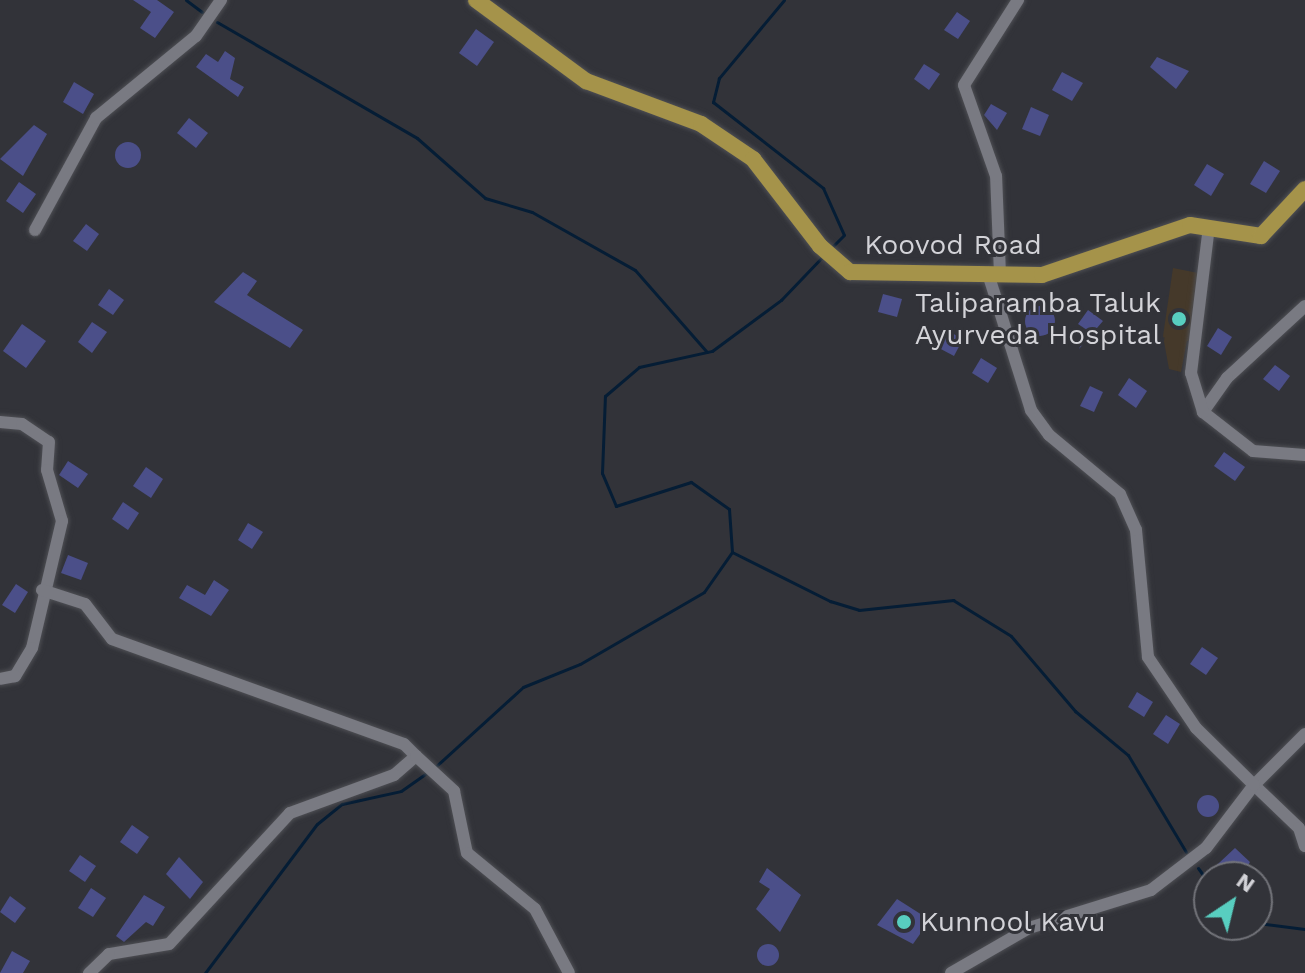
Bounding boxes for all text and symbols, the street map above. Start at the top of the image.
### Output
street label: Koovod Road [864,228,1042,262]
place label: Taliparamba Taluk Ayurveda Hospital [913,286,1161,352]
marker: Taliparamba Taluk Ayurveda Hospital [1168,308,1190,330]
north arrow [1193,861,1273,941]
text: N [1232,868,1260,897]
place label: Kunnool Kavu [920,905,1107,939]
marker: Kunnool Kavu [895,913,913,931]

